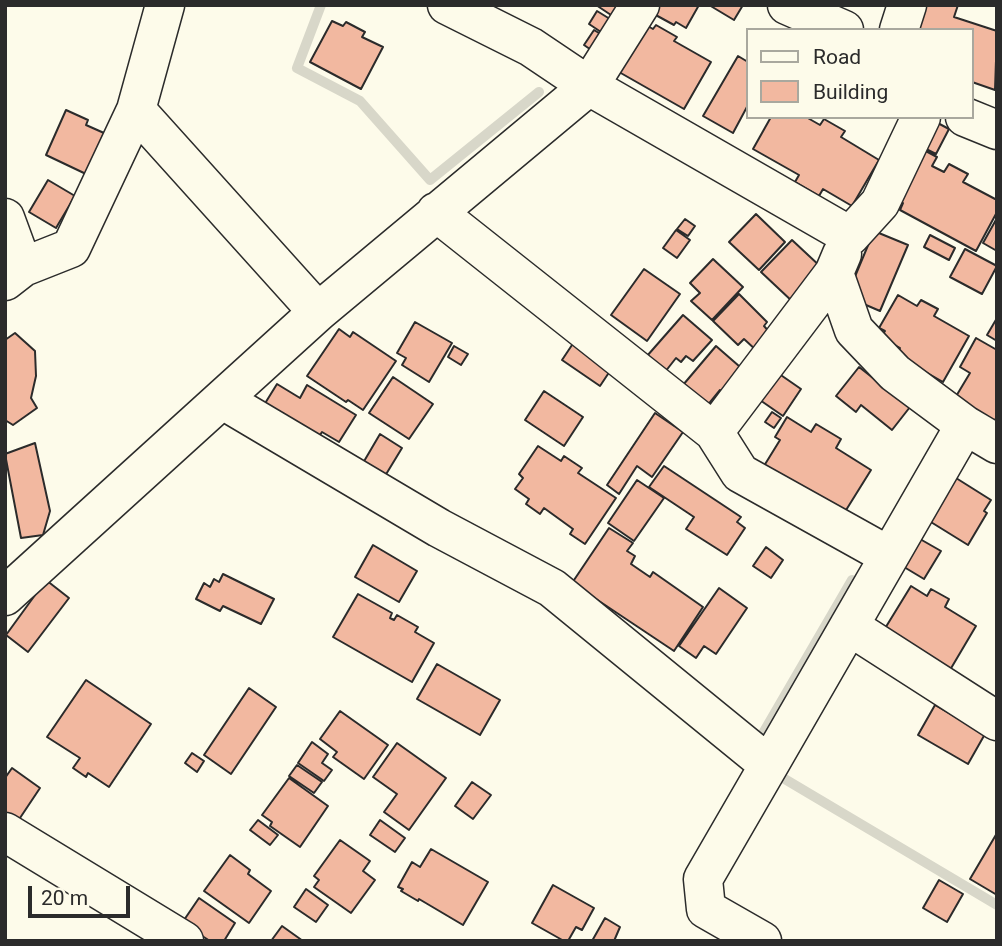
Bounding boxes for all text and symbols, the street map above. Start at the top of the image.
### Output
legend [746,28,974,119]
text: Road [813,45,861,69]
text: Building [813,80,888,104]
scale bar [32,872,133,916]
text: 20 m [41,886,88,910]

